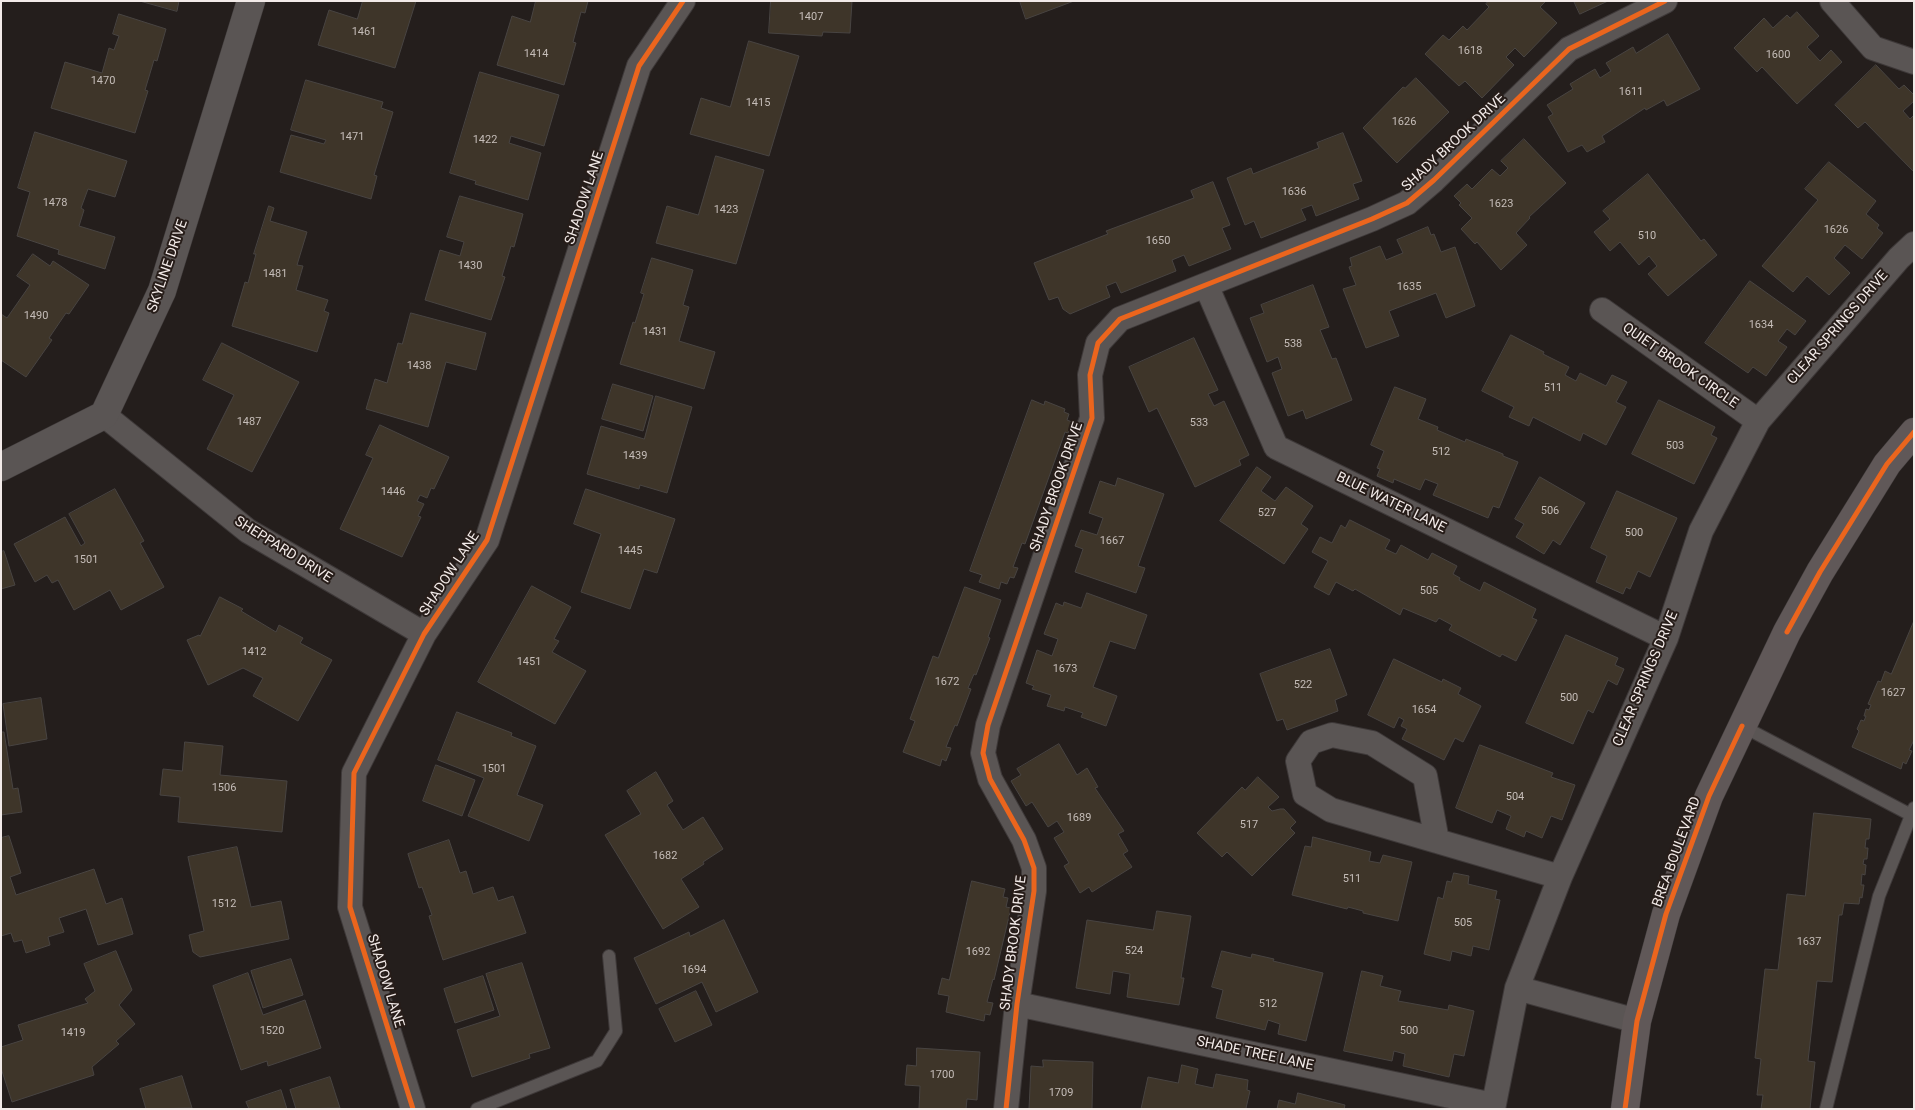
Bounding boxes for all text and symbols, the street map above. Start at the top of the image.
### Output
house number: 1407 [799,10,823,24]
house number: 1461 [352,25,376,39]
house number: 1618 [1458,44,1482,58]
house number: 1414 [524,47,548,61]
house number: 1600 [1766,48,1790,62]
house number: 1470 [91,74,115,88]
house number: 1611 [1619,85,1643,99]
street label: SHADY BROOK DRIVE [1399,91,1509,195]
house number: 1415 [746,96,770,110]
house number: 1626 [1392,115,1416,129]
house number: 1471 [340,130,364,144]
house number: 1422 [473,133,497,147]
street label: SHADOW LANE [562,149,608,247]
house number: 1636 [1282,185,1306,199]
house number: 1478 [43,196,67,210]
house number: 1623 [1489,197,1513,211]
house number: 1423 [714,203,738,217]
street label: SKYLINE DRIVE [144,218,192,314]
house number: 1626 [1824,223,1848,237]
house number: 510 [1638,229,1656,243]
house number: 1650 [1146,234,1170,248]
house number: 1430 [458,259,482,273]
house number: 1481 [263,267,287,281]
street label: CLEAR SPRINGS DRIVE [1784,268,1892,388]
house number: 1635 [1397,280,1421,294]
house number: 1490 [24,309,48,323]
house number: 1634 [1749,318,1773,332]
street label: QUIET BROOK CIRCLE [1619,320,1741,412]
house number: 1431 [643,325,667,339]
house number: 538 [1284,337,1302,351]
house number: 1438 [407,359,431,373]
house number: 511 [1544,381,1562,395]
house number: 1487 [237,415,261,429]
house number: 533 [1190,416,1208,430]
street label: SHADY BROOK DRIVE [1027,420,1087,554]
house number: 503 [1666,439,1684,453]
house number: 512 [1432,445,1450,459]
house number: 1439 [623,449,647,463]
street label: BLUE WATER LANE [1333,469,1449,537]
house number: 1446 [381,485,405,499]
house number: 506 [1541,504,1559,518]
house number: 527 [1258,506,1276,520]
street label: SHEPPARD DRIVE [231,513,335,587]
house number: 500 [1625,526,1643,540]
street label: SHADOW LANE [417,529,483,619]
house number: 1667 [1100,534,1124,548]
house number: 1445 [618,544,642,558]
house number: 1501 [74,553,98,567]
house number: 505 [1420,584,1438,598]
street label: CLEAR SPRINGS DRIVE [1610,609,1682,749]
house number: 1412 [242,645,266,659]
house number: 1451 [517,655,541,669]
house number: 1673 [1053,662,1077,676]
house number: 1672 [935,675,959,689]
house number: 522 [1294,678,1312,692]
house number: 1627 [1881,686,1905,700]
house number: 500 [1560,691,1578,705]
house number: 1654 [1412,703,1436,717]
house number: 1501 [482,762,506,776]
house number: 1506 [212,781,236,795]
house number: 504 [1506,790,1524,804]
street label: BREA BOULEVARD [1649,795,1705,909]
house number: 1689 [1067,811,1091,825]
house number: 517 [1240,818,1258,832]
house number: 1682 [653,849,677,863]
house number: 511 [1343,872,1361,886]
street label: SHADY BROOK DRIVE [997,875,1031,1011]
house number: 1512 [212,897,236,911]
house number: 505 [1454,916,1472,930]
street label: SHADOW LANE [363,932,407,1030]
house number: 1637 [1797,935,1821,949]
house number: 524 [1125,944,1143,958]
house number: 1692 [966,945,990,959]
house number: 1694 [682,963,706,977]
house number: 512 [1259,997,1277,1011]
house number: 1520 [260,1024,284,1038]
house number: 500 [1400,1024,1418,1038]
house number: 1419 [61,1026,85,1040]
street label: SHADE TREE LANE [1195,1033,1315,1075]
house number: 1700 [930,1068,954,1082]
house number: 1709 [1049,1086,1073,1100]

